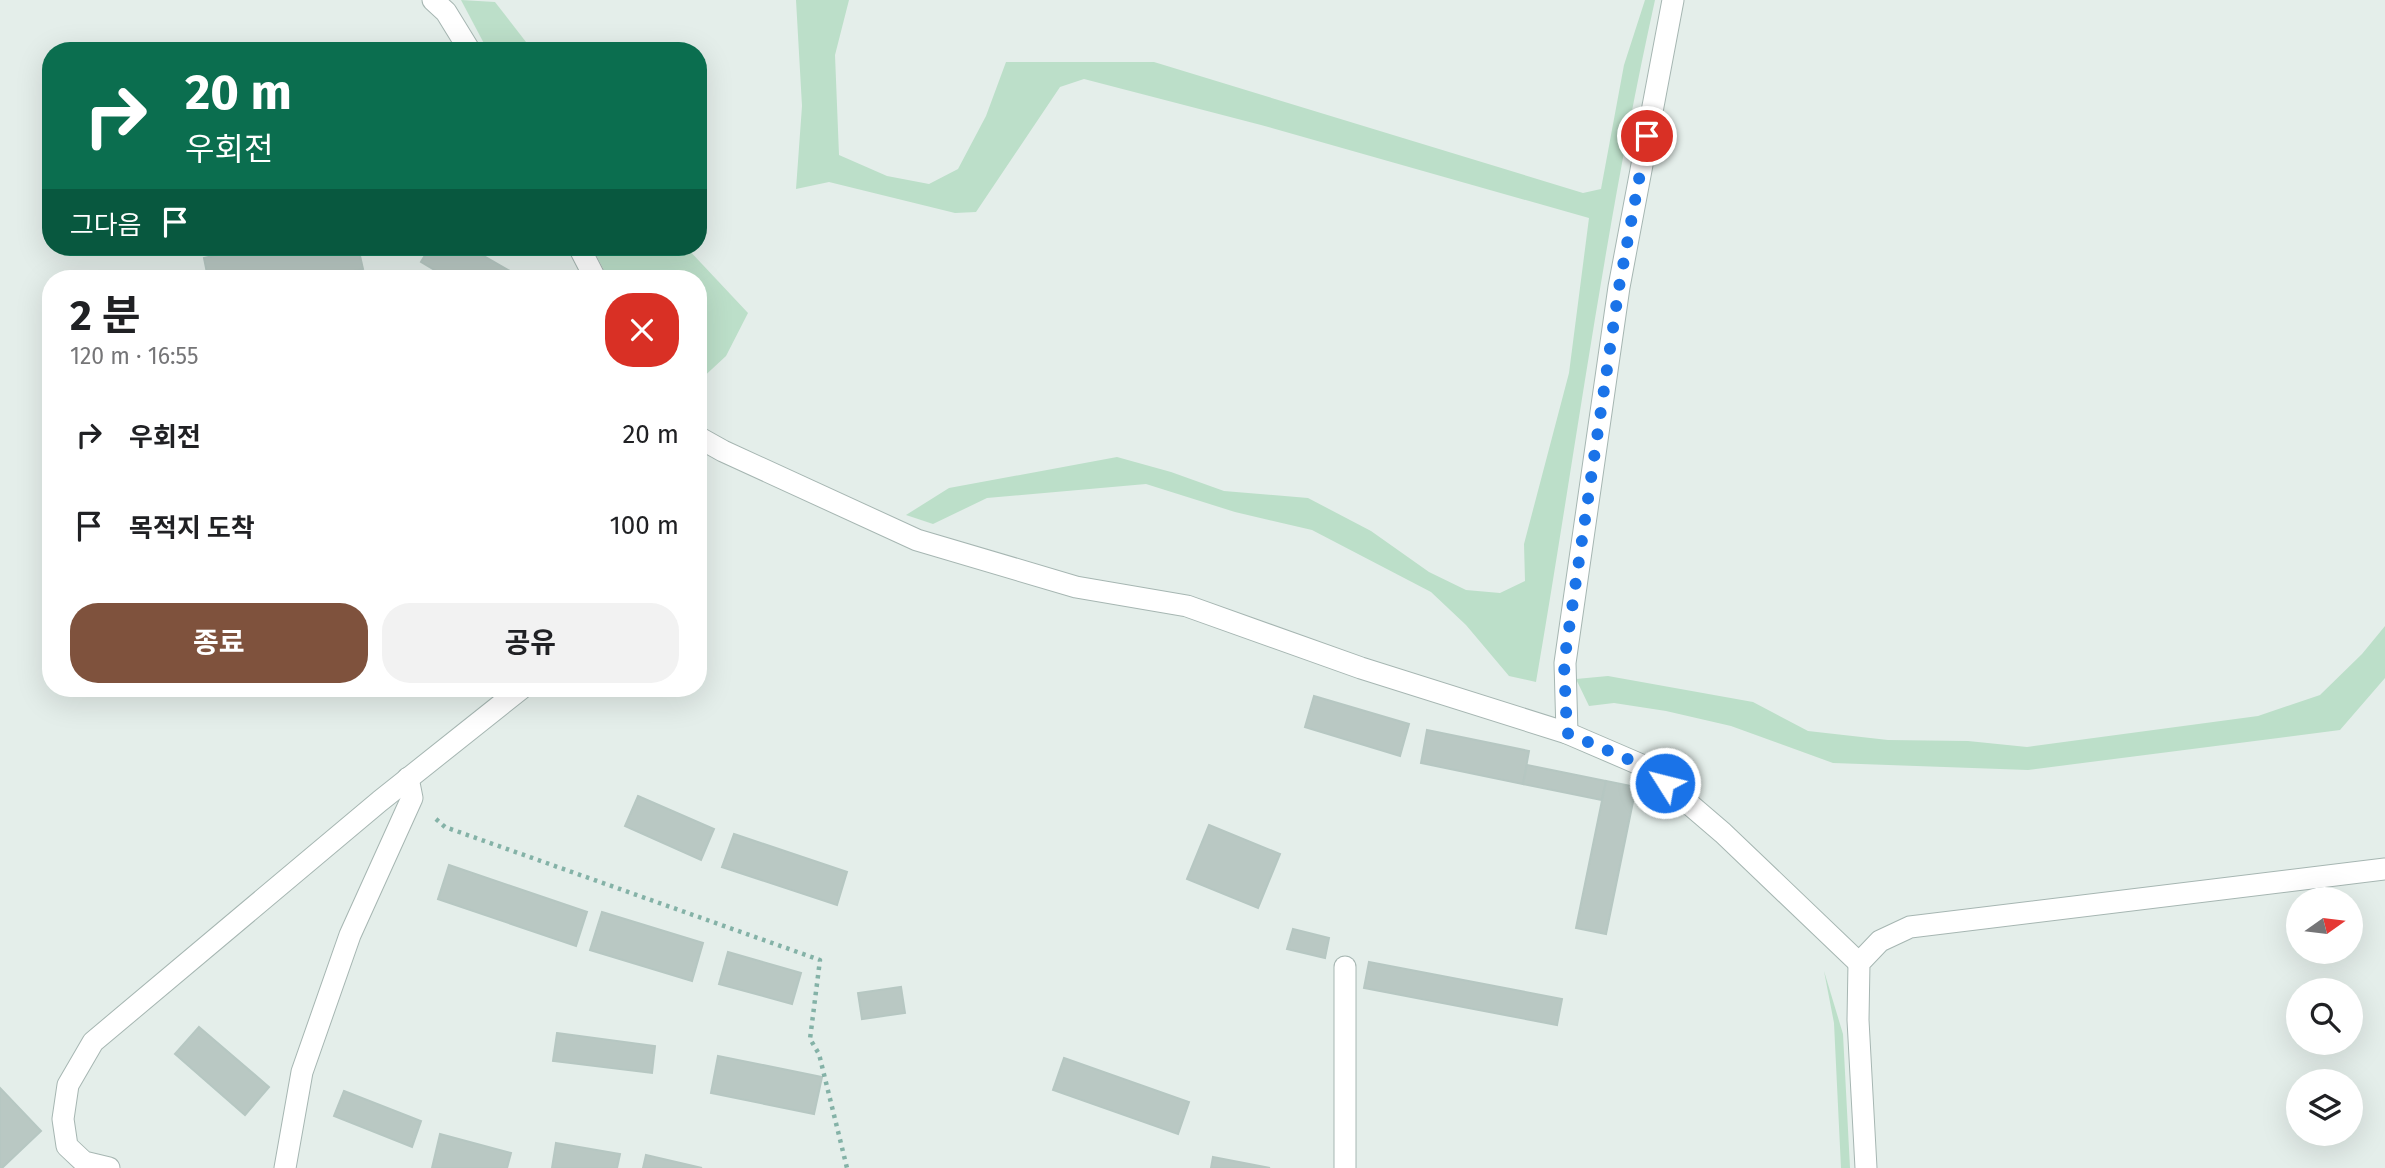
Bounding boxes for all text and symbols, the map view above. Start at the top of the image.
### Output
text: 20 m [185,63,292,122]
icon: right [70,70,161,161]
pin [1617,106,1677,166]
icon: arrive [1628,117,1666,155]
text: 우회전 [185,130,273,168]
icon: arrive [156,203,194,241]
text: 그다음 [70,210,142,241]
text: 2 분 [70,291,140,341]
button: close [605,293,679,367]
text: 120 m · 16:55 [70,342,198,370]
icon: right [70,416,108,454]
text: 20 m [622,419,679,450]
text: 우회전 [129,422,201,453]
icon: arrive [70,507,108,545]
text: 100 m [610,510,679,541]
text: 목적지 도착 [129,513,255,544]
button: 종료 [70,603,368,683]
button: 공유 [382,603,679,683]
position arrow [1628,746,1702,820]
north arrow [2286,887,2362,964]
map controls [2286,887,2363,1146]
button: search [2286,978,2363,1055]
button: layers [2286,1069,2363,1146]

